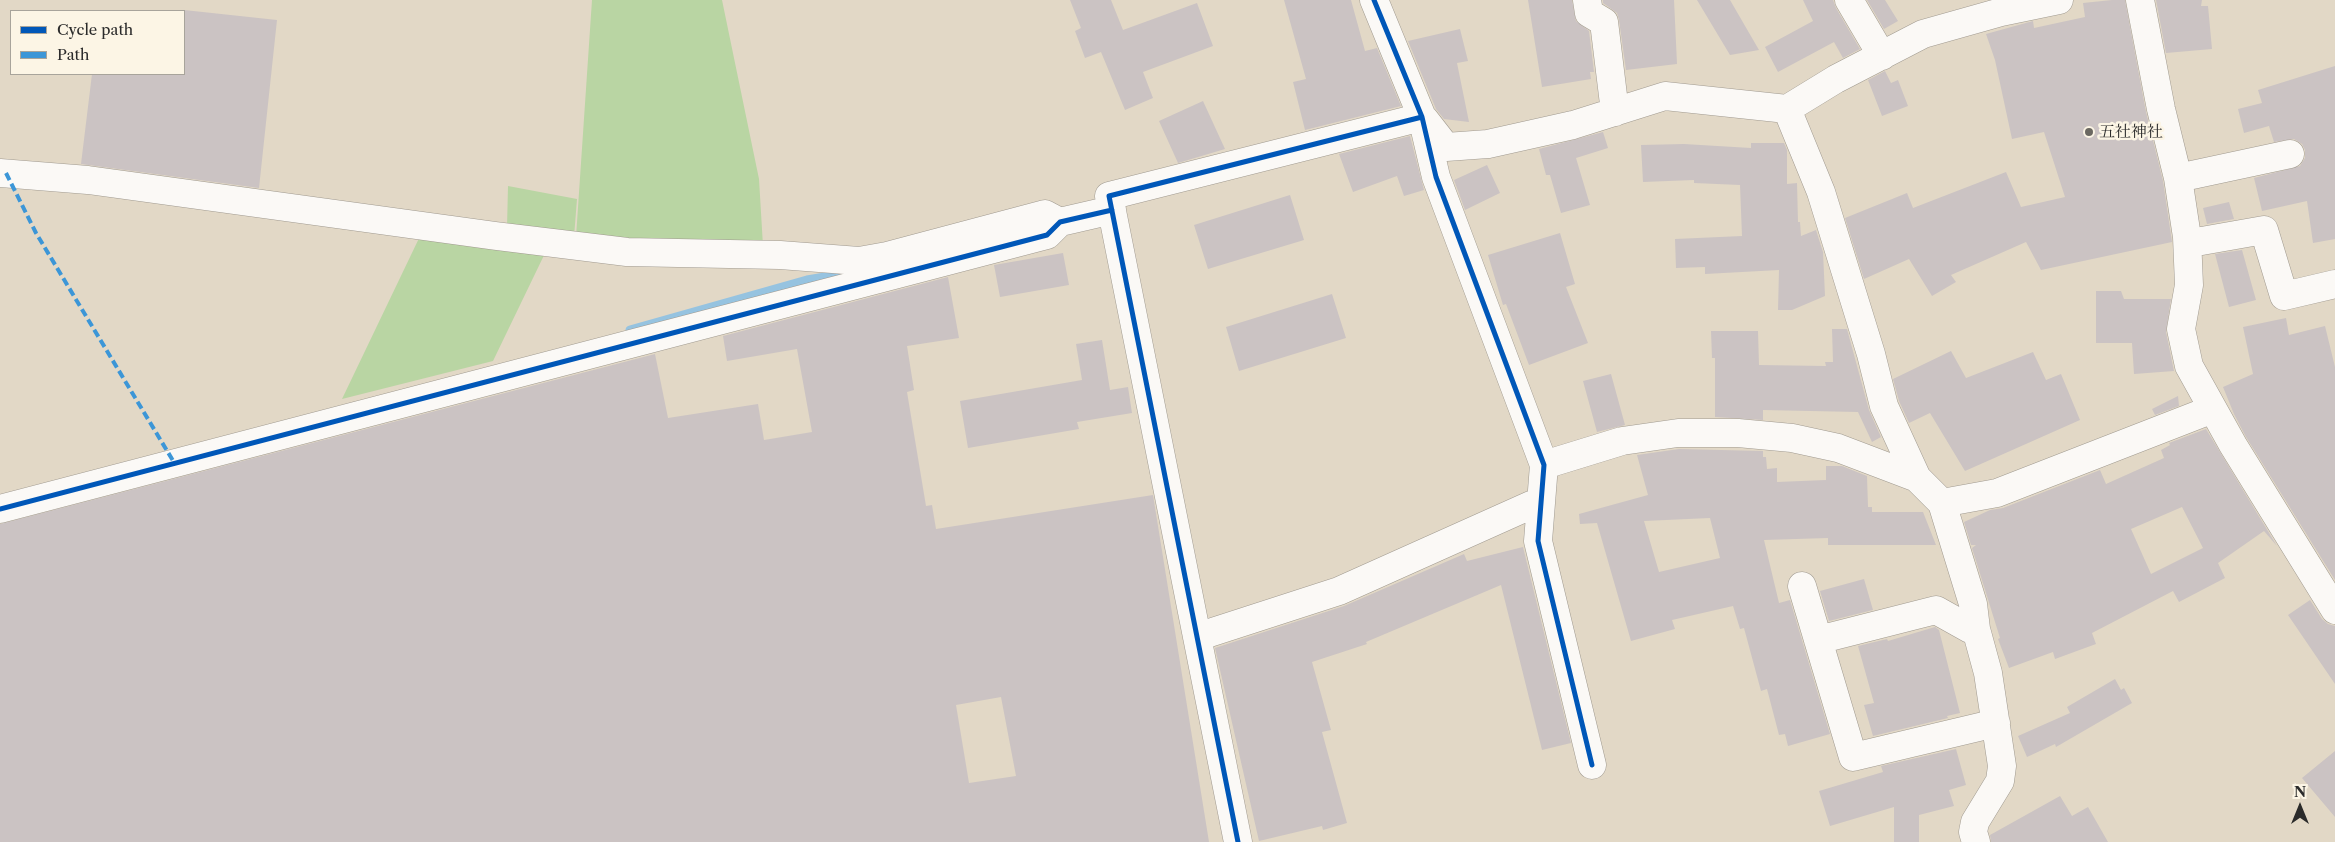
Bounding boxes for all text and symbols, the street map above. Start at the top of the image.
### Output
legend [10,10,185,75]
text: Cycle path [57,20,133,39]
text: Path [57,45,89,64]
place label: 五社神社 [2099,122,2163,142]
marker: 五社神社 [2083,126,2095,138]
north arrow [2275,782,2325,832]
text: N [2294,783,2306,801]

